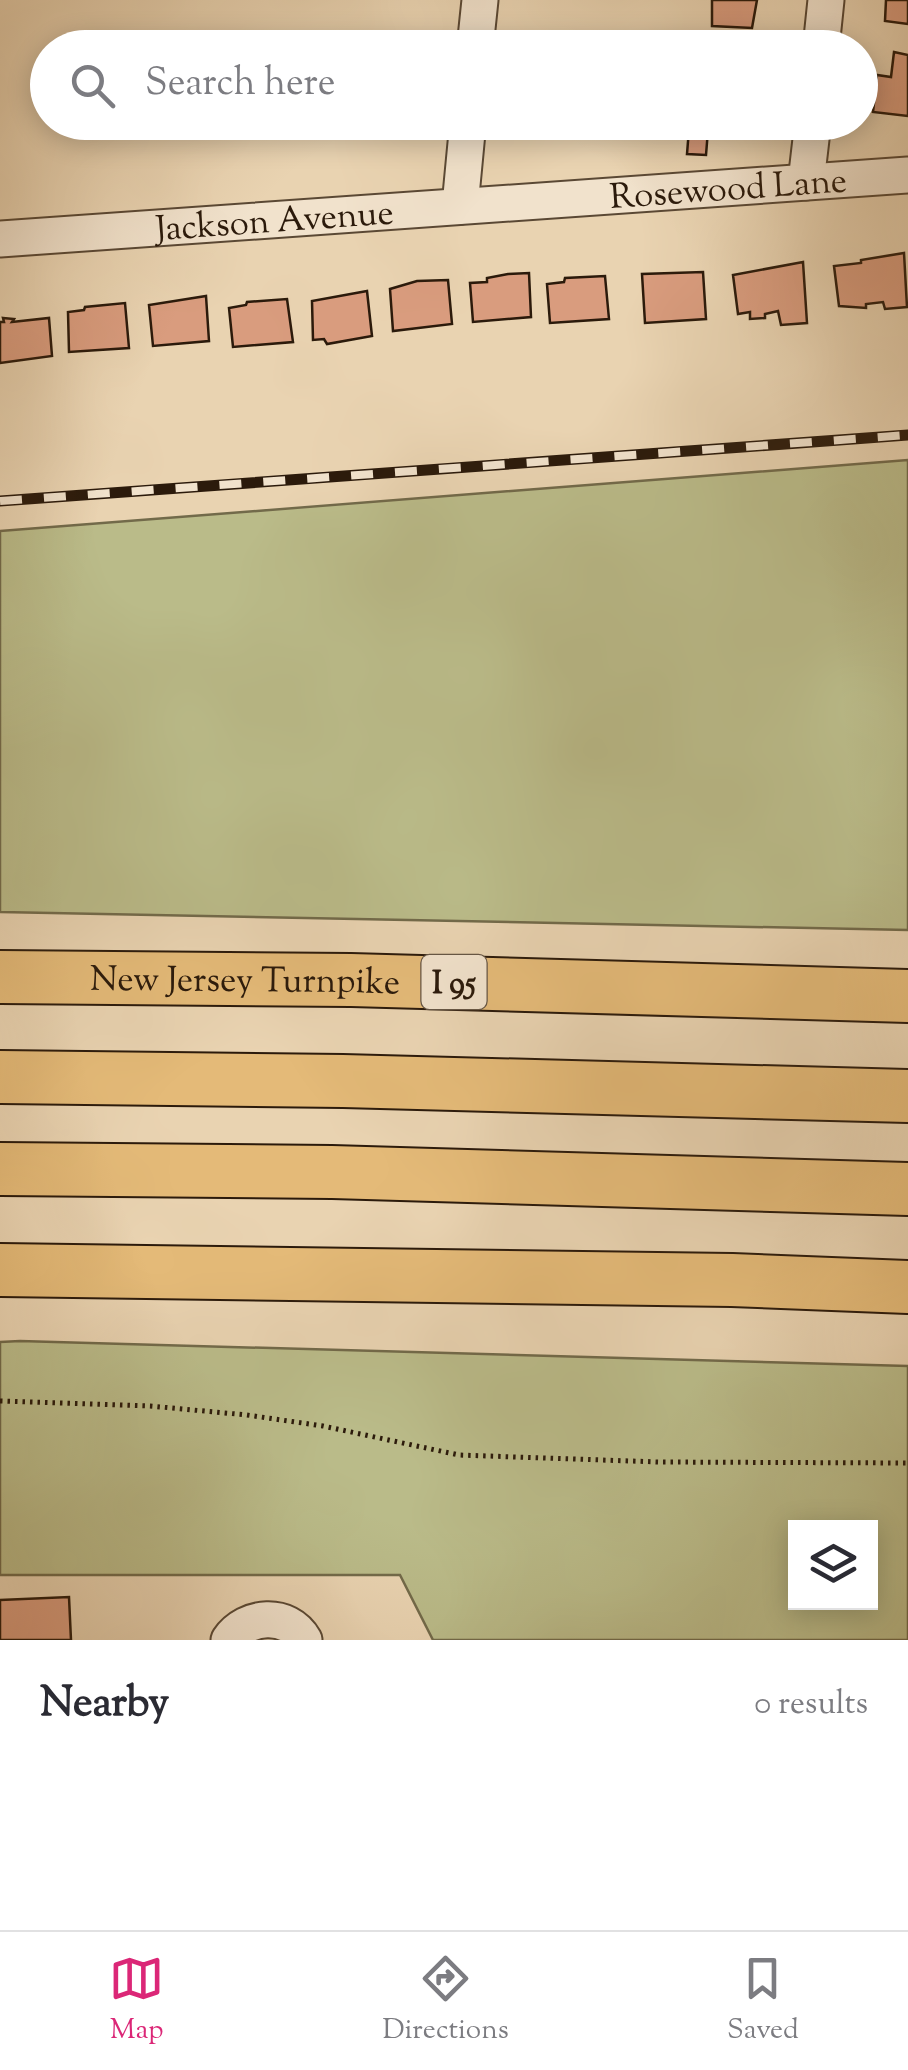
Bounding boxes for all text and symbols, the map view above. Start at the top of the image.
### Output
search box [30,30,878,140]
icon: search [65,58,120,113]
text: Search here [145,58,336,112]
street label: Rosewood Lane [608,157,849,225]
street label: Jackson Avenue [152,189,395,257]
road number: I 95 [422,955,486,1009]
street label: New Jersey Turnpike [90,956,401,1010]
map controls [788,1520,878,1610]
button: layers [788,1520,878,1610]
text: Nearby [40,1675,169,1735]
text: 0 results [754,1682,868,1728]
tab: Map [109,1951,164,2051]
tab: Directions [382,1951,509,2051]
tab: Saved [727,1951,799,2051]

